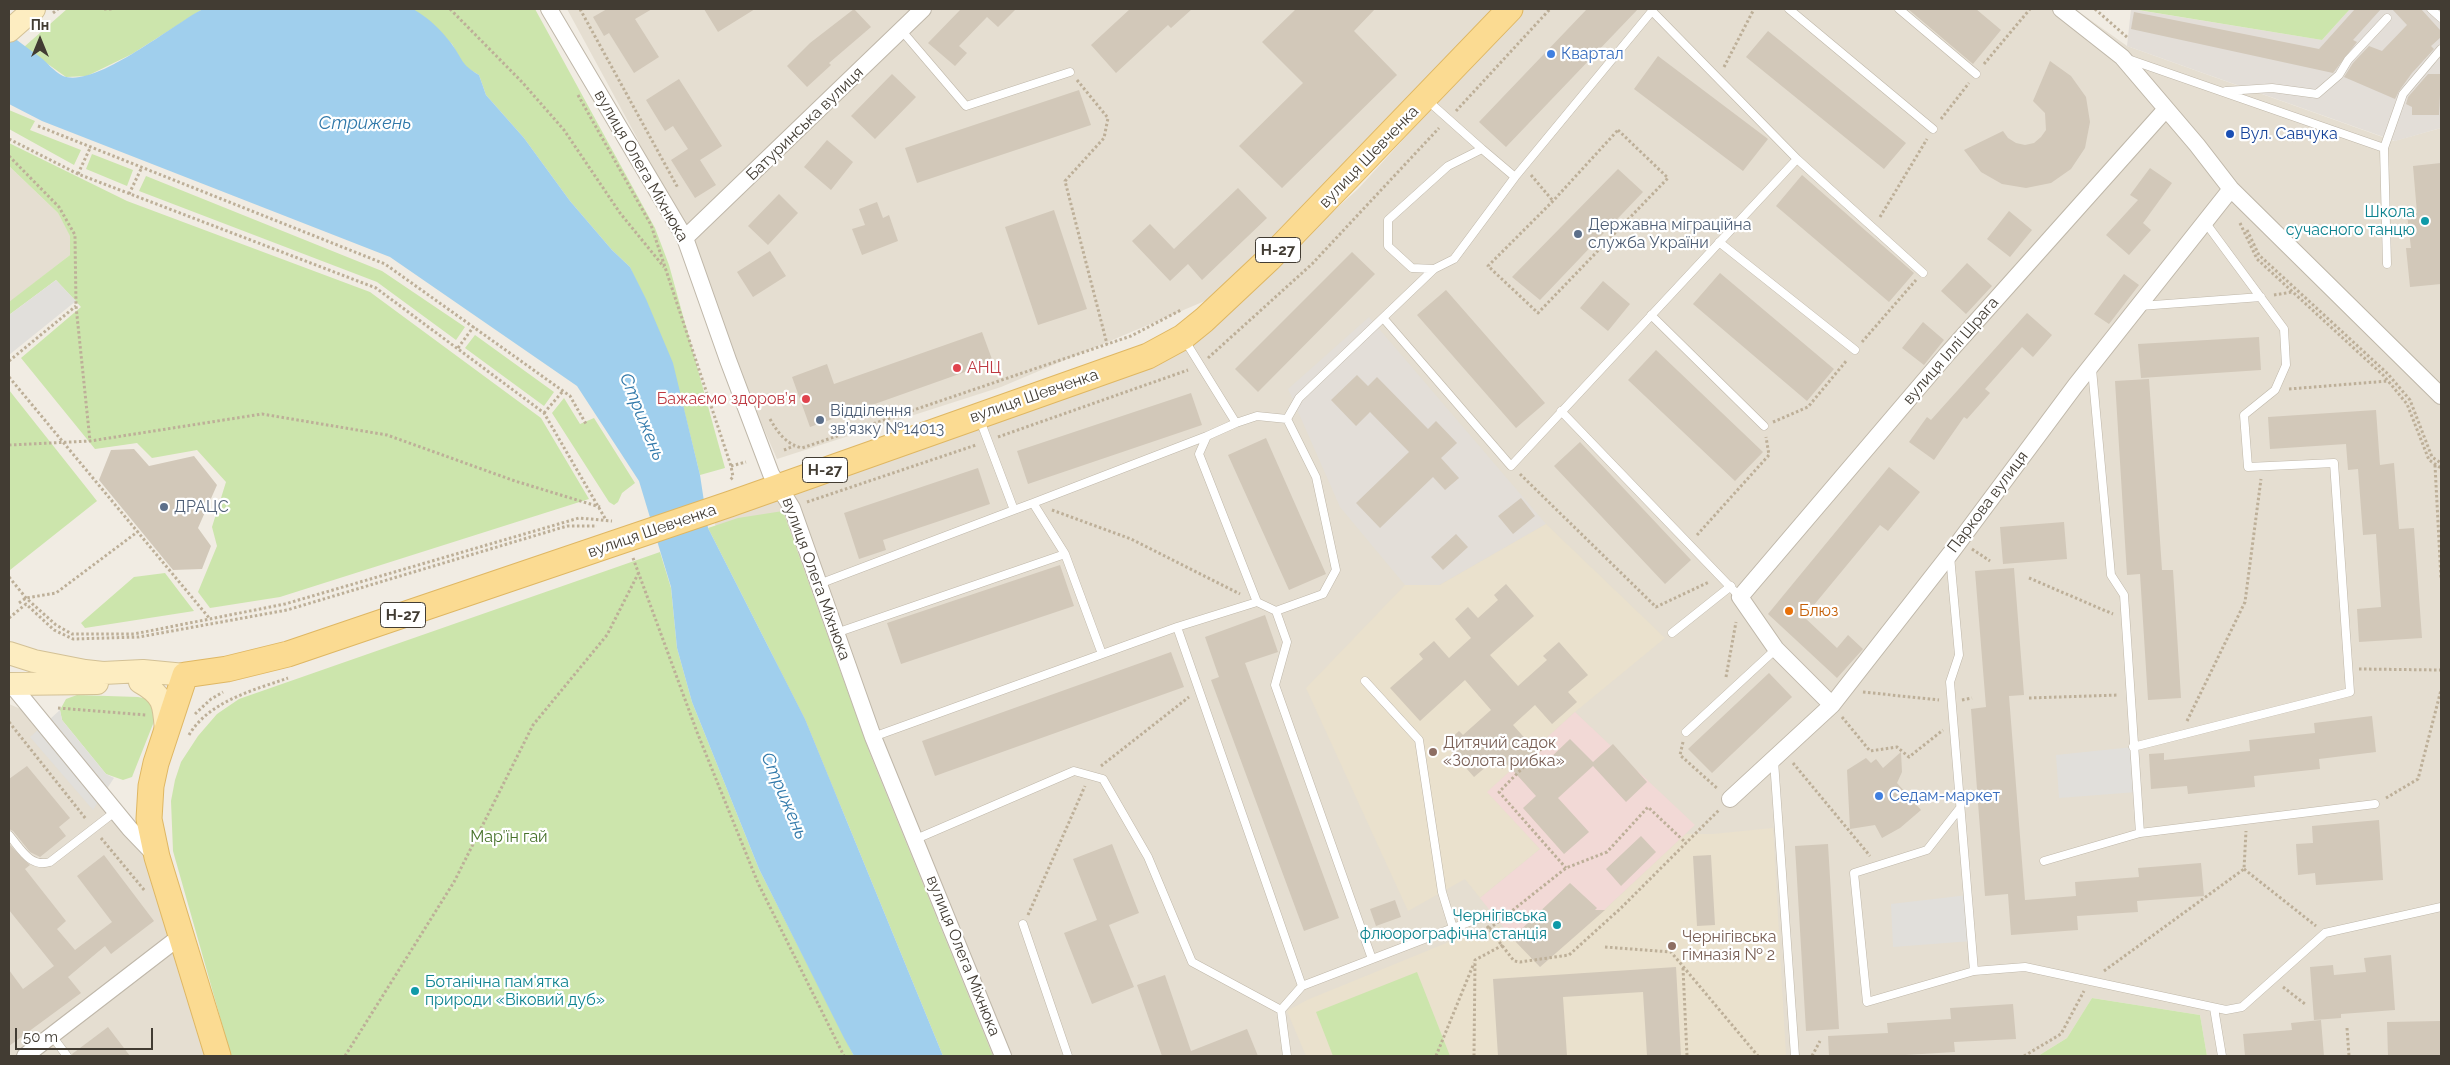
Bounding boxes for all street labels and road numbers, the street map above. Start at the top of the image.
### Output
street label: Батуринська вулиця [743,63,867,185]
street label: вулиця Олега Міхнюка [590,87,692,245]
street label: вулиця Шевченка [1315,102,1423,212]
road number: Н-27 [1256,238,1300,262]
street label: вулиця Іллі Шрага [1899,293,2003,409]
street label: вулиця Шевченка [967,365,1101,427]
street label: Паркова вулиця [1944,447,2032,557]
road number: Н-27 [802,458,848,482]
street label: вулиця Олега Міхнюка [778,495,854,663]
street label: вулиця Шевченка [585,500,719,562]
road number: Н-27 [380,602,426,628]
street label: вулиця Олега Міхнюка [922,873,1004,1039]

